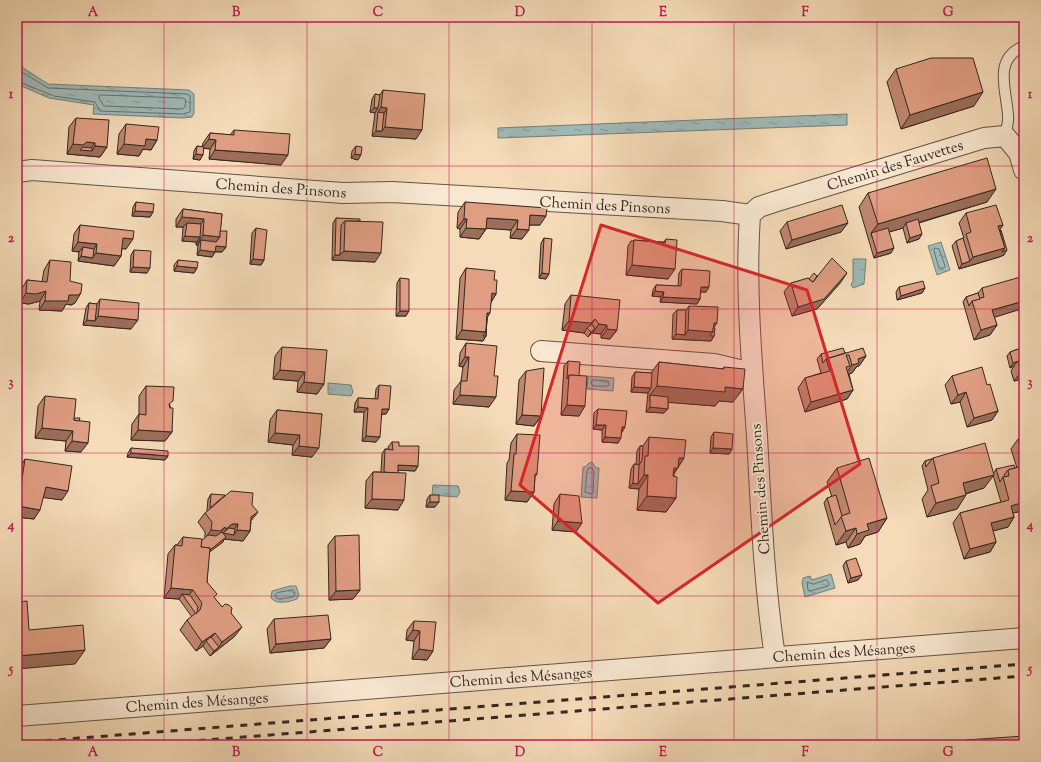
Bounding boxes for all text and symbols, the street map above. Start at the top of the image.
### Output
text: A [88,4,99,22]
text: B [232,4,241,22]
text: C [373,4,383,22]
text: D [515,4,525,22]
text: E [659,4,667,22]
text: F [801,4,809,22]
text: G [943,4,954,22]
text: 1 [9,86,14,104]
text: 1 [1028,86,1033,104]
street label: Chemin des Fauvettes [825,136,966,197]
street label: Chemin des Pinsons [215,174,347,205]
street label: Chemin des Pinsons [539,193,671,220]
text: 2 [8,230,15,248]
text: 2 [1027,230,1034,248]
text: 3 [8,374,14,392]
text: 3 [1027,374,1033,392]
street label: Chemin des Pinsons [746,423,777,555]
text: 4 [7,517,15,535]
text: 4 [1026,517,1034,535]
street label: Chemin des Mésanges [772,638,916,669]
text: 5 [8,661,14,679]
text: 5 [1027,661,1033,679]
street label: Chemin des Mésanges [449,663,593,694]
street label: Chemin des Mésanges [125,688,269,719]
text: A [88,744,99,762]
text: B [232,744,241,762]
text: C [373,744,383,762]
text: D [515,744,525,762]
text: E [659,744,667,762]
text: F [801,744,809,762]
text: G [943,744,954,762]

